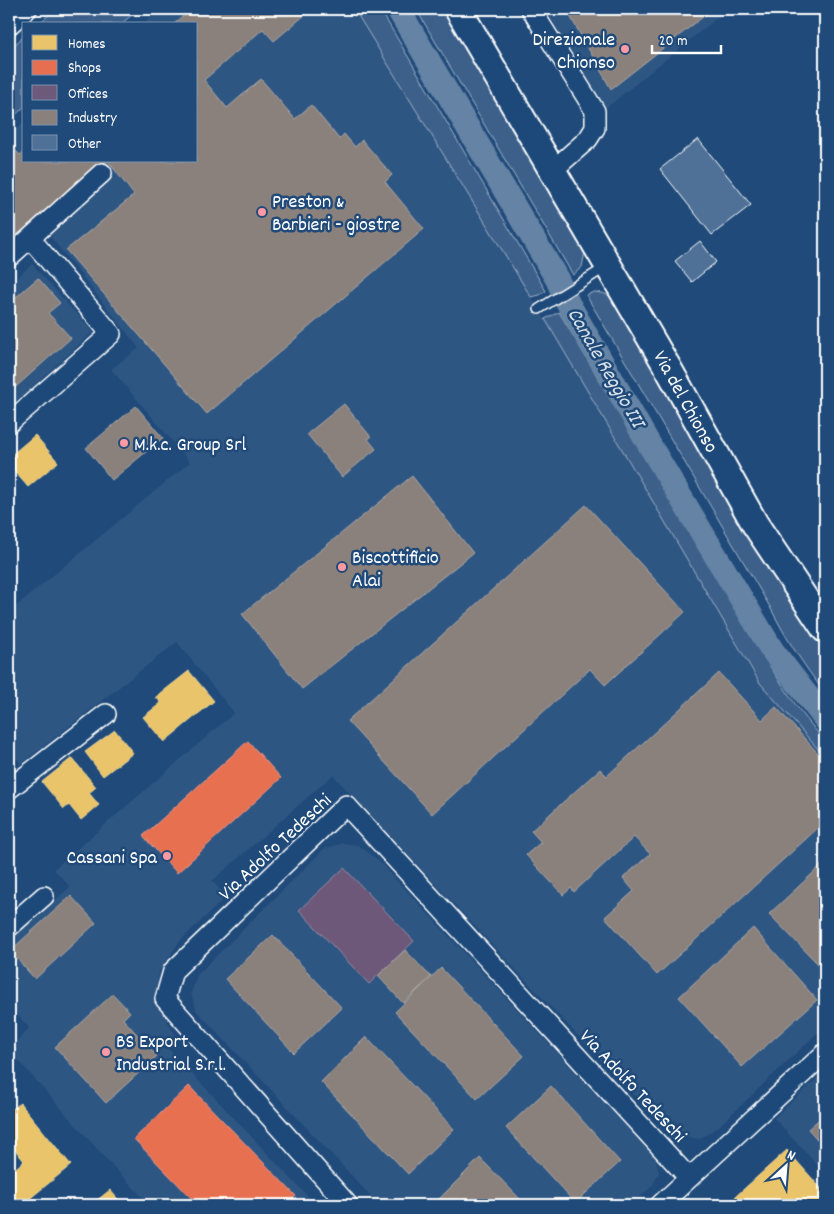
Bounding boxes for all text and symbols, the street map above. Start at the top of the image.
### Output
legend [22,22,198,162]
scale bar [652,22,720,54]
place label: Direzionale Chionso [532,27,615,78]
text: 20 m [659,31,687,53]
text: Homes [68,34,106,56]
marker: Direzionale Chionso [619,43,631,55]
text: Shops [68,58,101,80]
text: Offices [68,84,108,106]
text: Industry [68,108,117,130]
text: Other [68,134,102,156]
place label: Preston & Barbieri - giostre [272,189,400,240]
marker: Preston & Barbieri - giostre [256,206,268,218]
water label: Canale Reggio III [558,303,652,436]
street label: Via del Chionso [645,346,724,459]
place label: M.k.c. Group Srl [134,432,247,460]
marker: M.k.c. Group Srl [118,437,130,449]
place label: Biscottificio Alai [352,545,439,596]
marker: Biscottificio Alai [336,561,348,573]
street label: Via Adolfo Tedeschi [213,788,339,908]
place label: Cassani Spa [67,845,158,873]
marker: Cassani Spa [161,850,173,862]
street label: Via Adolfo Tedeschi [572,1024,692,1150]
place label: BS Export Industrial S.r.l. [116,1029,226,1080]
marker: BS Export Industrial S.r.l. [100,1046,112,1058]
north arrow [762,1142,812,1192]
text: N [783,1146,798,1167]

